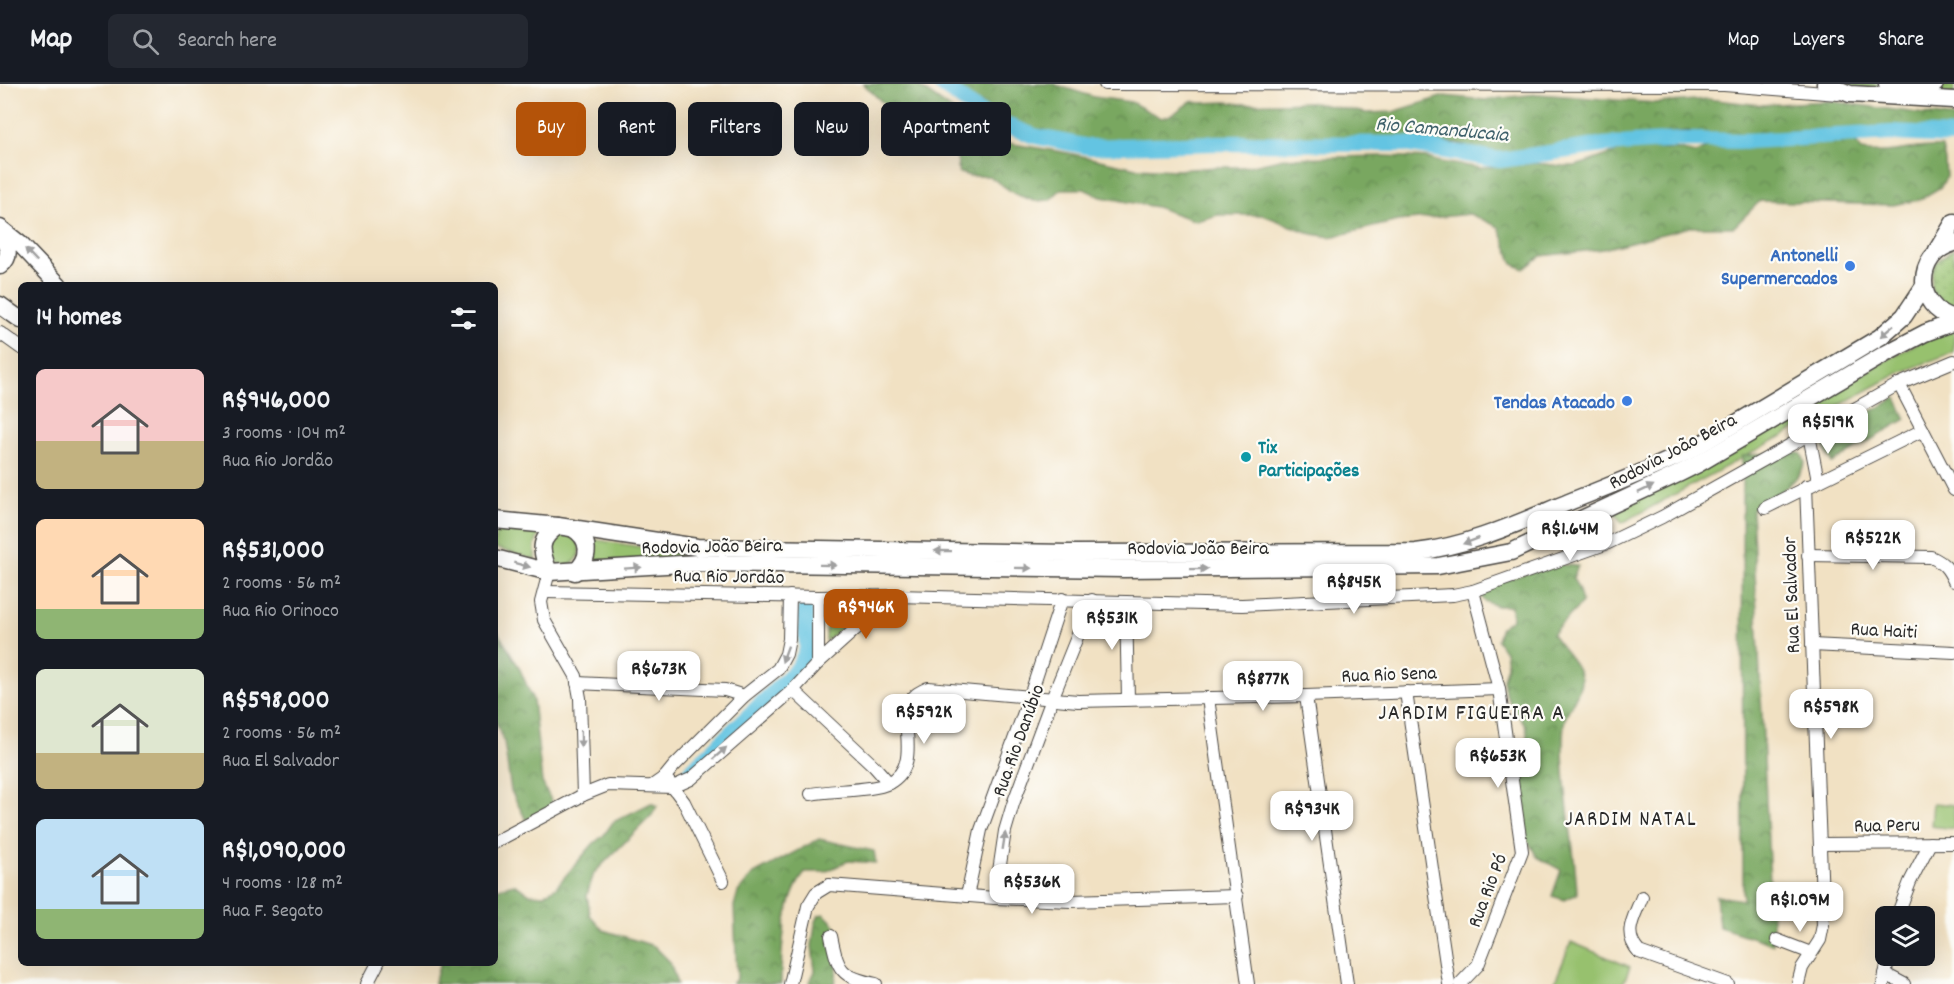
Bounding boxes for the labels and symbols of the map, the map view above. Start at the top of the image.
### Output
water label: Rio Camanducaia [1374,110,1511,152]
place label: Antonelli Supermercados [1721,243,1838,294]
one-way arrow [24,248,38,263]
marker: Antonelli Supermercados [1843,259,1857,273]
one-way arrow [1880,324,1895,337]
place label: Tendas Atacado [1494,390,1615,418]
marker: Tendas Atacado [1620,394,1634,408]
pin: R$519K [1779,404,1877,455]
street label: Rodovia João Beira [1604,407,1743,498]
place label: Tix Participações [1258,435,1359,486]
marker: Tix Participações [1239,450,1253,464]
one-way arrow [1637,485,1654,494]
pin: R$1.64M [1515,511,1625,562]
pin: R$522K [1824,520,1922,571]
street label: Rodovia João Beira [641,533,784,563]
street label: Rua El Salvador [1777,535,1809,654]
street label: Rodovia João Beira [1127,536,1269,564]
one-way arrow [1461,536,1479,546]
one-way arrow [933,546,952,556]
one-way arrow [819,560,838,570]
one-way arrow [513,561,531,570]
one-way arrow [624,563,643,573]
street label: Rua Rio Jordão [673,563,785,593]
one-way arrow [1014,563,1033,573]
one-way arrow [1190,564,1209,573]
pin: R$845K [1305,564,1403,615]
pin: R$946K [817,589,915,640]
pin: R$531K [1063,600,1161,651]
street label: Rua Haiti [1850,616,1918,648]
one-way arrow [779,645,789,663]
pin: R$673K [610,651,708,702]
street label: Rua Rio Sena [1341,660,1438,692]
pin: R$877K [1214,661,1312,712]
street label: Rua Rio Danúbio [986,681,1053,801]
pin: R$598K [1782,689,1880,740]
pin: R$592K [875,694,973,745]
district label: JARDIM FIGUEIRA A [1378,699,1566,730]
one-way arrow [577,729,586,748]
pin: R$653K [1449,738,1547,789]
one-way arrow [712,747,727,760]
pin: R$934K [1263,791,1361,842]
district label: JARDIM NATAL [1565,806,1697,836]
street label: Rua Peru [1854,812,1920,842]
one-way arrow [1000,831,1009,850]
street label: Rua Rio Pó [1462,850,1516,932]
pin: R$536K [983,864,1081,915]
pin: R$1.09M [1745,882,1855,933]

